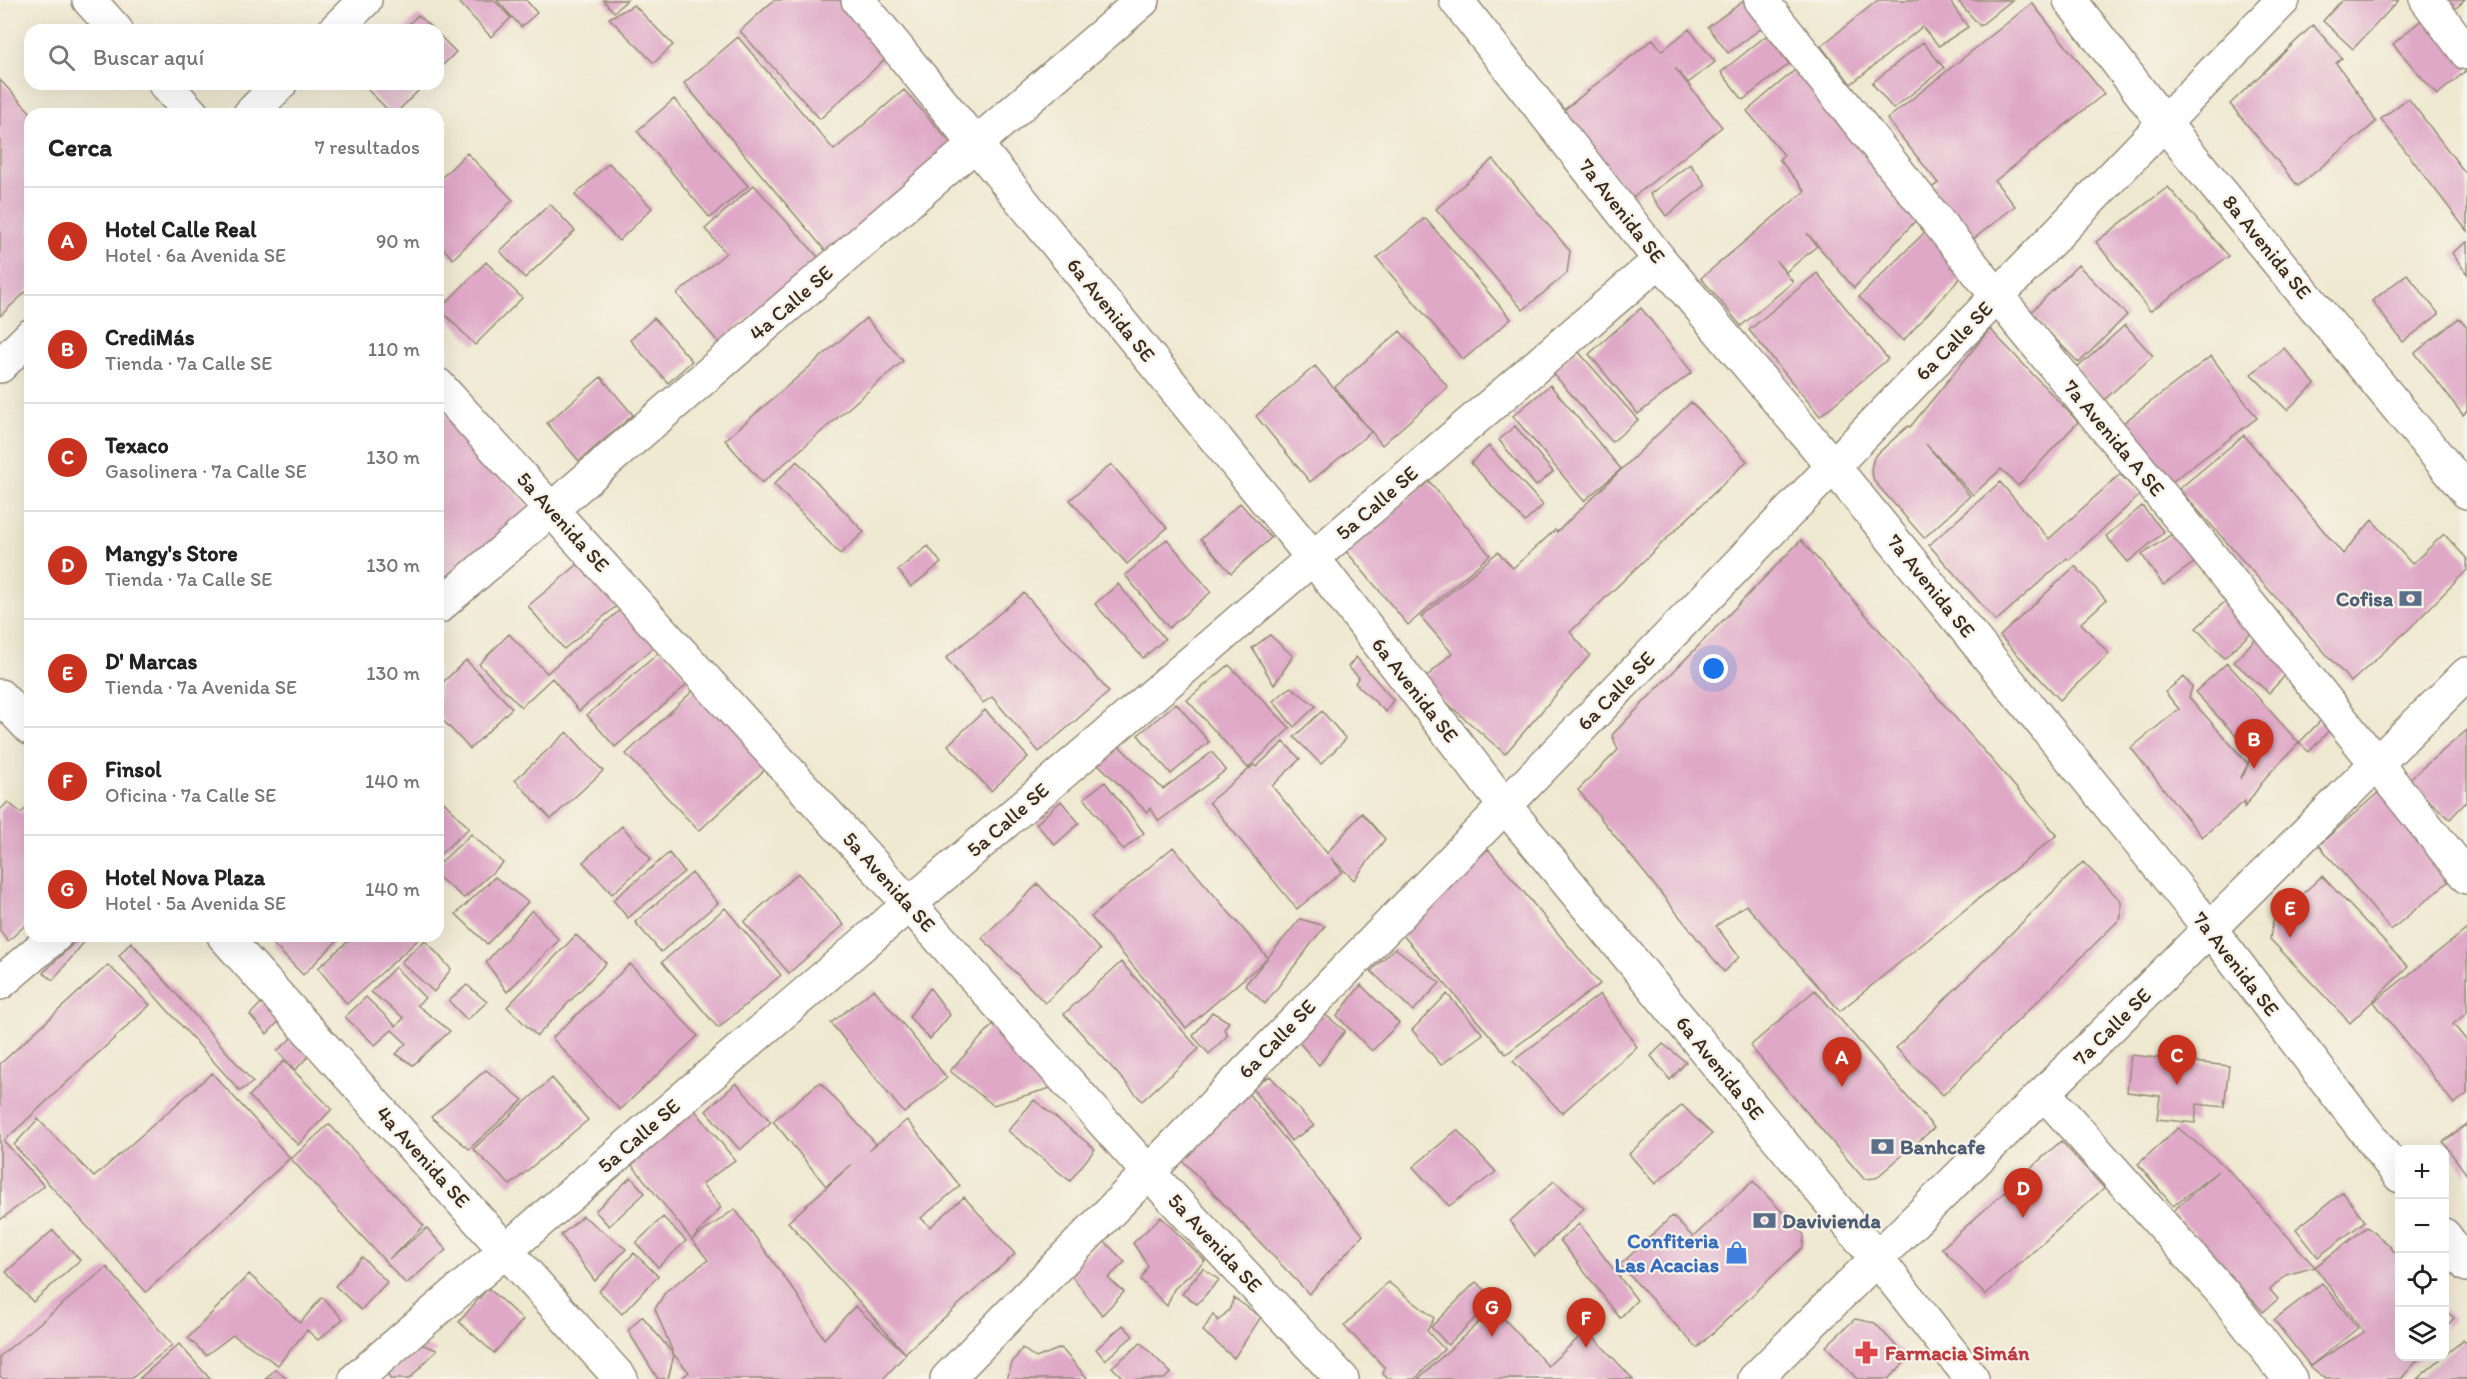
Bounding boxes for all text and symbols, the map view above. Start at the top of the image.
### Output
search box [24,24,444,90]
icon: search [45,41,78,74]
text: Buscar aquí [93,44,204,71]
text: Cerca [48,131,112,163]
text: 7 resultados [315,135,420,159]
street label: 7a Avenida SE [1574,153,1671,268]
street label: 8a Avenida SE [2218,189,2317,304]
text: Hotel Calle Real [105,216,256,243]
text: A [61,229,74,253]
text: 90 m [376,229,420,253]
text: Hotel · 6a Avenida SE [105,243,286,267]
street label: 6a Avenida SE [1062,253,1161,367]
street label: 4a Calle SE [744,260,837,346]
street label: 6a Calle SE [1910,296,1998,386]
text: CrediMás [105,324,195,351]
text: B [61,337,74,361]
text: 110 m [368,337,420,361]
text: Tienda · 7a Calle SE [105,351,272,375]
street label: 7a Avenida A SE [2058,374,2170,501]
text: Texaco [105,432,169,459]
text: C [61,445,74,469]
text: 130 m [366,445,420,469]
text: Gasolinera · 7a Calle SE [105,459,307,483]
street label: 5a Calle SE [1330,460,1423,545]
street label: 5a Avenida SE [512,466,615,577]
street label: 7a Avenida SE [1882,529,1981,642]
text: Mangy's Store [105,540,238,567]
text: D [61,553,74,577]
text: 130 m [366,553,420,577]
text: Tienda · 7a Calle SE [105,567,272,591]
place label: Cofisa [2336,586,2394,611]
bank icon: Cofisa [2398,586,2424,612]
street label: 6a Avenida SE [1367,632,1464,747]
street label: 6a Calle SE [1572,646,1660,736]
text: D' Marcas [105,648,197,675]
your location [1699,654,1728,683]
text: E [62,661,73,685]
text: 130 m [366,661,420,685]
text: Tienda · 7a Avenida SE [105,675,297,699]
pin: B [2234,720,2274,769]
text: Finsol [105,756,162,783]
text: F [62,769,73,793]
text: 140 m [365,769,420,793]
street label: 5a Calle SE [961,777,1054,862]
text: Oficina · 7a Calle SE [105,783,276,807]
street label: 5a Avenida SE [838,826,941,937]
text: Hotel Nova Plaza [105,864,265,891]
text: G [61,877,74,901]
text: 140 m [365,877,420,901]
pin: E [2270,888,2310,938]
text: Hotel · 5a Avenida SE [105,891,286,915]
street label: 7a Avenida SE [2188,906,2285,1021]
street label: 7a Calle SE [2067,982,2156,1071]
street label: 6a Calle SE [1233,994,1321,1084]
street label: 6a Avenida SE [1671,1011,1770,1125]
pin: C [2158,1036,2196,1085]
pin: A [1822,1038,1862,1087]
street label: 5a Calle SE [592,1093,685,1178]
street label: 4a Avenida SE [371,1101,476,1213]
bank icon: Banhcafe [1869,1134,1895,1160]
place label: Banhcafe [1900,1134,1985,1159]
map controls [2395,1145,2449,1361]
button: + [2395,1145,2449,1199]
pin: D [2004,1168,2042,1218]
street label: 5a Avenida SE [1163,1188,1268,1297]
button: − [2395,1199,2449,1253]
bank icon: Davivienda [1751,1208,1777,1234]
place label: Davivienda [1782,1208,1881,1233]
place label: Confiteria Las Acacias [1615,1228,1720,1277]
shop icon: Confiteria Las Acacias [1724,1240,1750,1266]
button: locate [2395,1253,2449,1307]
pin: G [1472,1288,1512,1337]
pin: F [1566,1298,1606,1348]
button: layers [2395,1307,2449,1361]
pharmacy icon: Farmacia Simán [1854,1340,1880,1366]
place label: Farmacia Simán [1885,1340,2030,1365]

